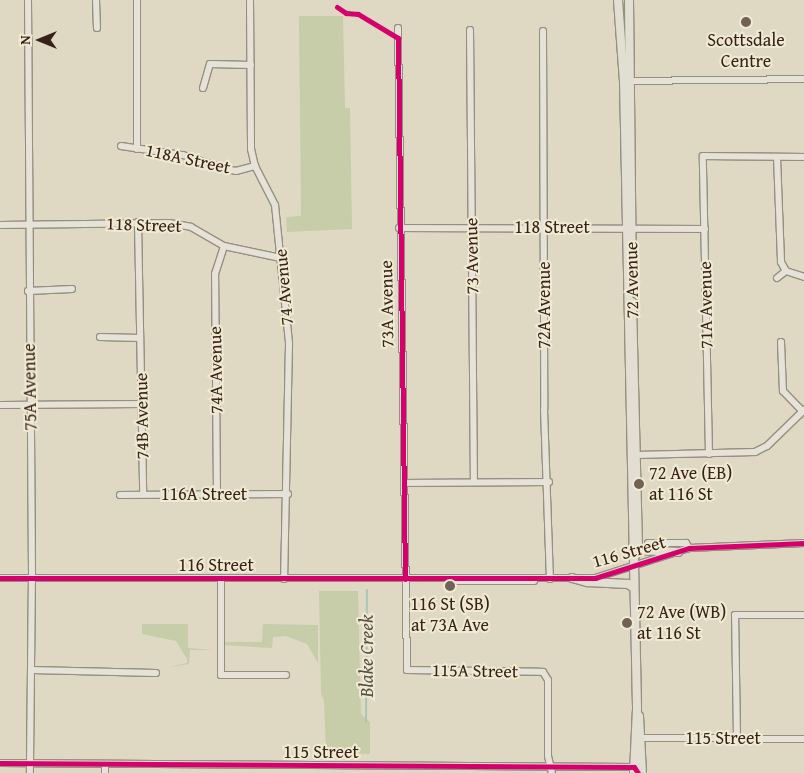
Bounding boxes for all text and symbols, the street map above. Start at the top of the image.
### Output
north arrow [15,15,65,65]
marker: Scottsdale Centre [740,16,752,28]
place label: Scottsdale Centre [707,30,785,72]
text: N [15,35,35,45]
street label: 118A Street [143,139,233,179]
street label: 118 Street [106,213,182,237]
street label: 118 Street [514,216,590,238]
street label: 73 Avenue [461,218,483,294]
street label: 72 Avenue [621,242,643,318]
street label: 74 Avenue [270,248,298,326]
street label: 73A Avenue [375,260,399,348]
street label: 72A Avenue [533,261,555,349]
street label: 71A Avenue [694,261,718,349]
street label: 74A Avenue [204,326,228,414]
street label: 75A Avenue [18,343,42,431]
street label: 74B Avenue [130,372,154,460]
place label: 72 Ave (EB) at 116 St [649,463,732,506]
marker: 72 Ave (EB) at 116 St [633,478,645,490]
street label: 116A Street [161,483,247,505]
street label: 116 Street [590,531,668,573]
street label: 116 Street [178,554,254,576]
marker: 116 St (SB) at 73A Ave [444,580,456,592]
place label: 116 St (SB) at 73A Ave [410,594,490,636]
place label: 72 Ave (WB) at 116 St [637,602,726,644]
water label: Blake Creek [356,614,378,698]
marker: 72 Ave (WB) at 116 St [621,617,633,629]
street label: 115A Street [432,659,518,683]
street label: 115 Street [685,727,761,749]
street label: 115 Street [283,741,359,763]

